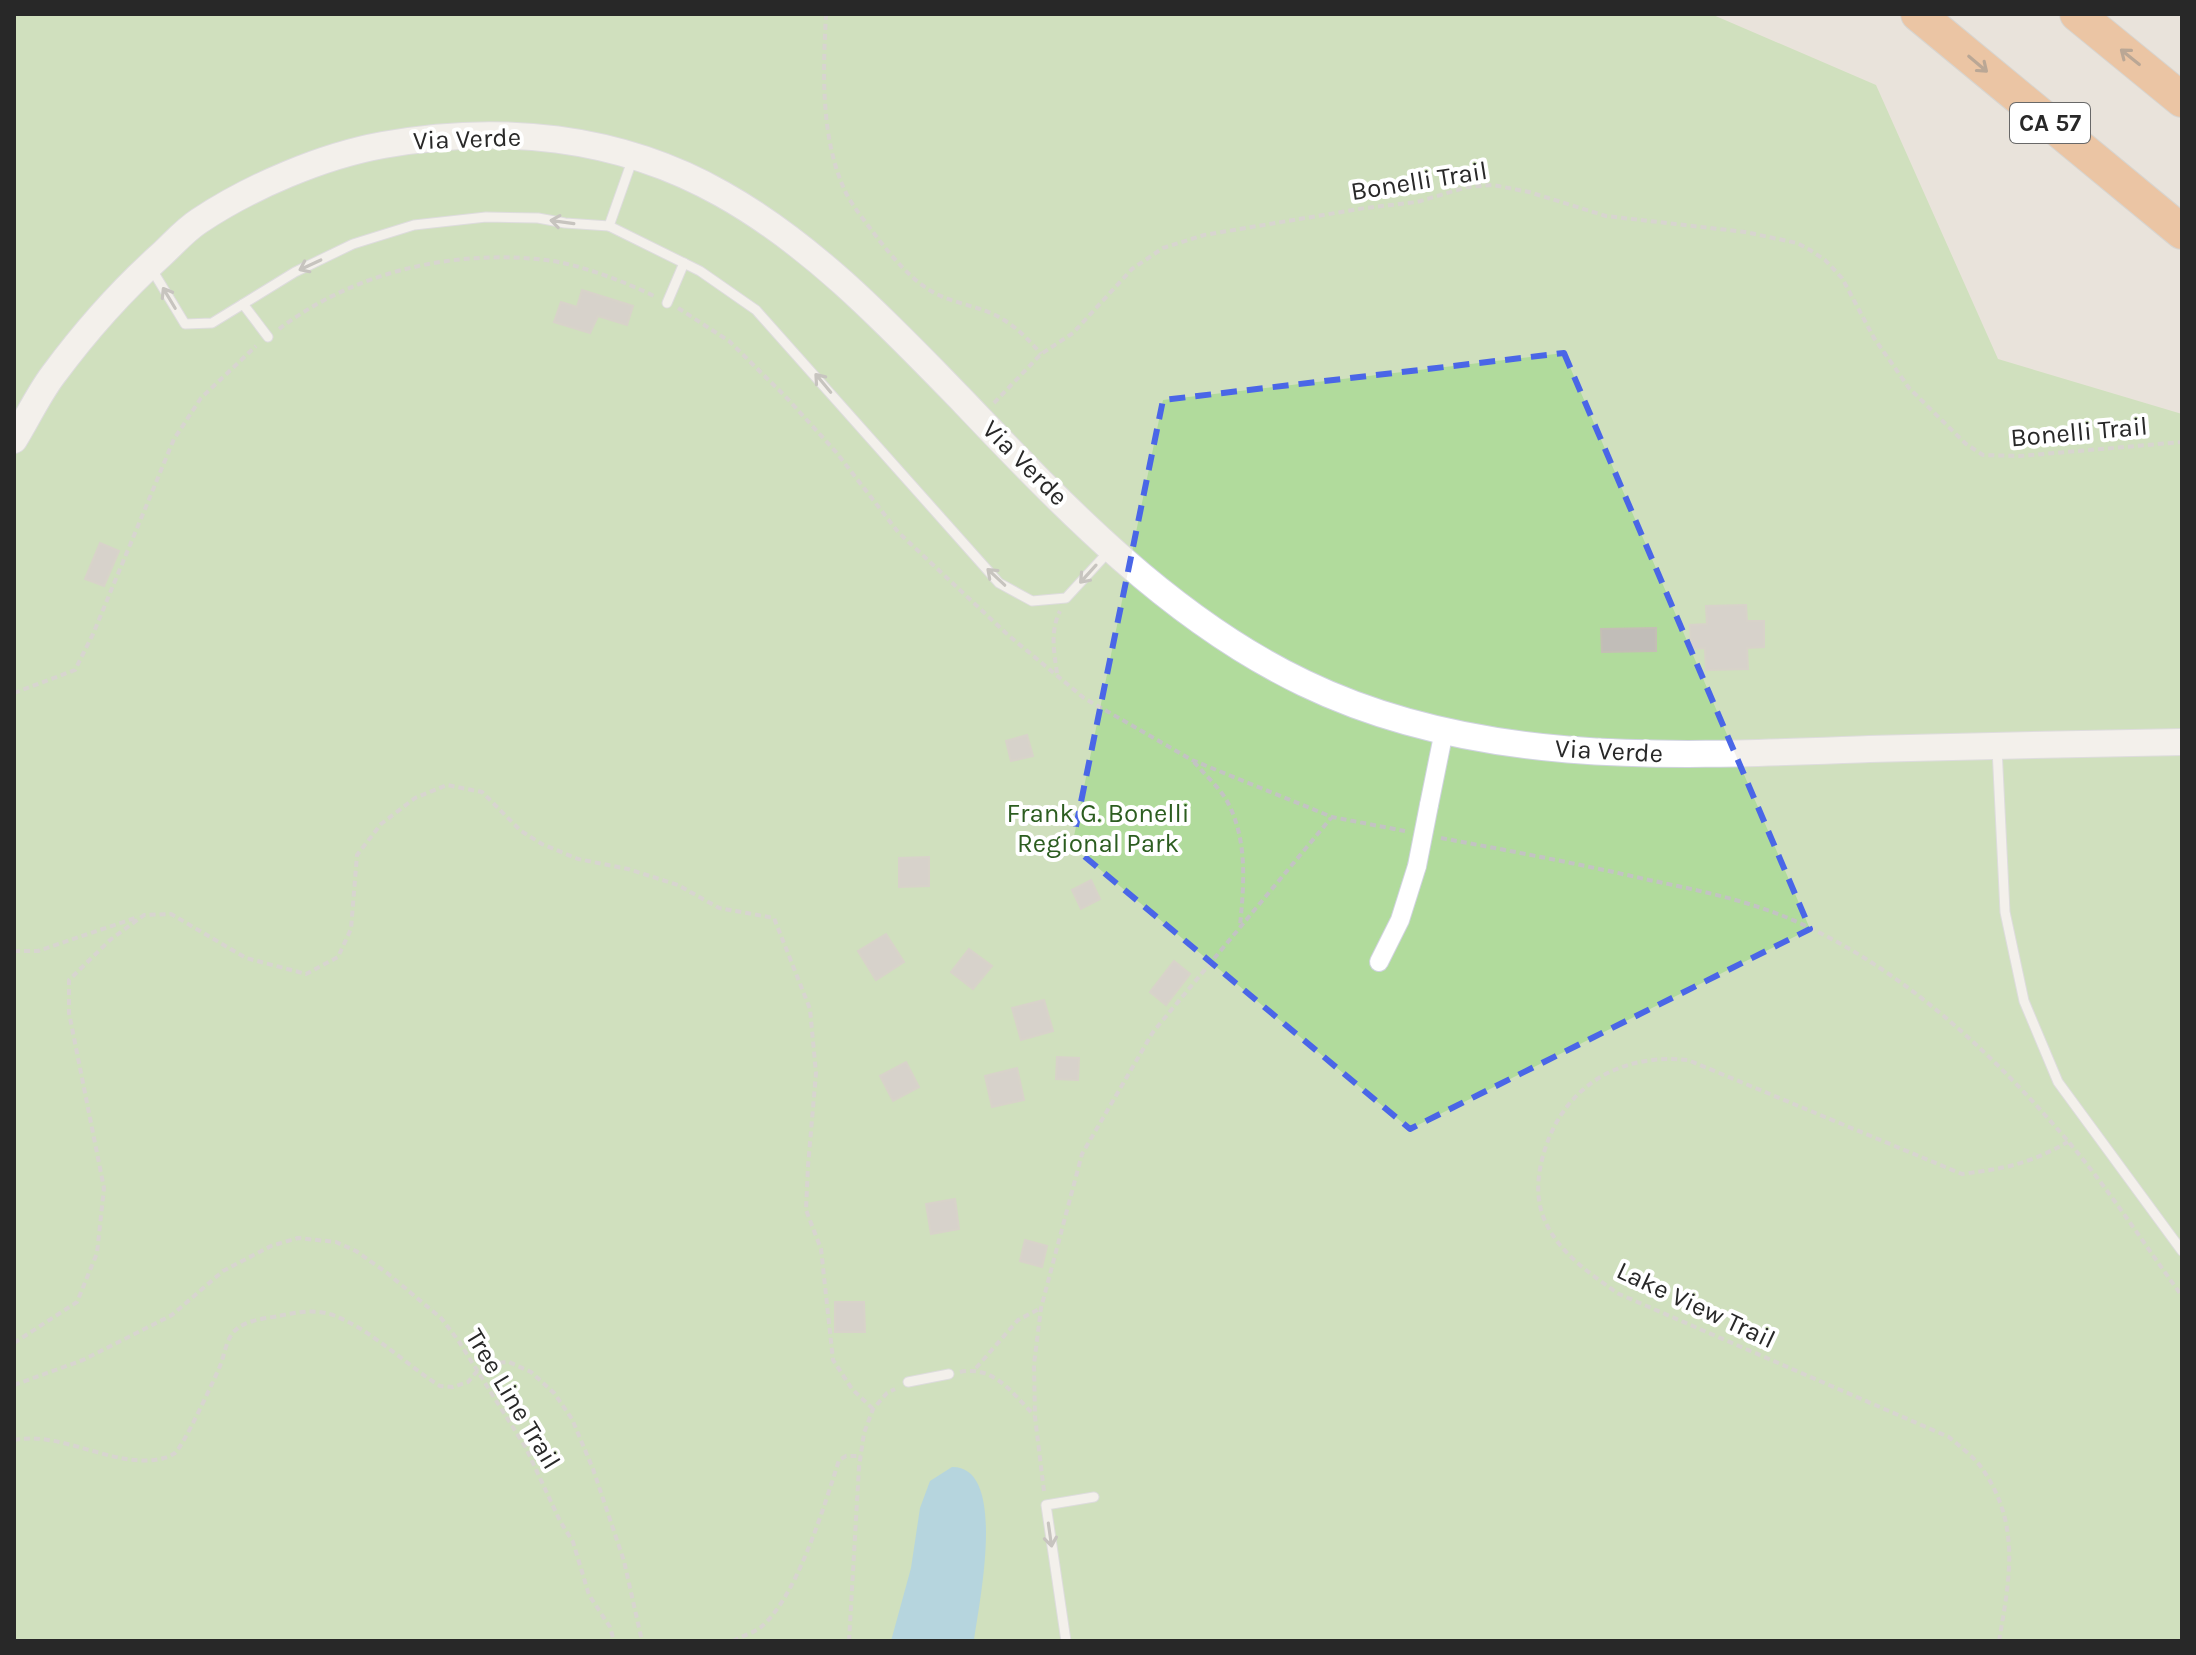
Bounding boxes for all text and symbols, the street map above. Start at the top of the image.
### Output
one-way arrow [2120,48,2140,66]
one-way arrow [1967,55,1988,73]
road number: CA 57 [2010,103,2090,143]
street label: Via Verde [412,122,522,156]
street label: Bonelli Trail [1349,155,1489,207]
one-way arrow [550,214,575,229]
one-way arrow [299,257,323,273]
one-way arrow [161,286,176,310]
one-way arrow [814,374,832,394]
street label: Bonelli Trail [2009,411,2149,453]
street label: Via Verde [976,414,1074,512]
one-way arrow [1080,563,1098,583]
one-way arrow [986,568,1006,587]
street label: Via Verde [1554,733,1664,769]
park label: Frank G. Bonelli Regional Park [1006,798,1190,859]
street label: Lake View Trail [1612,1255,1780,1355]
street label: Tree Line Trail [459,1323,567,1475]
one-way arrow [1043,1522,1058,1547]

